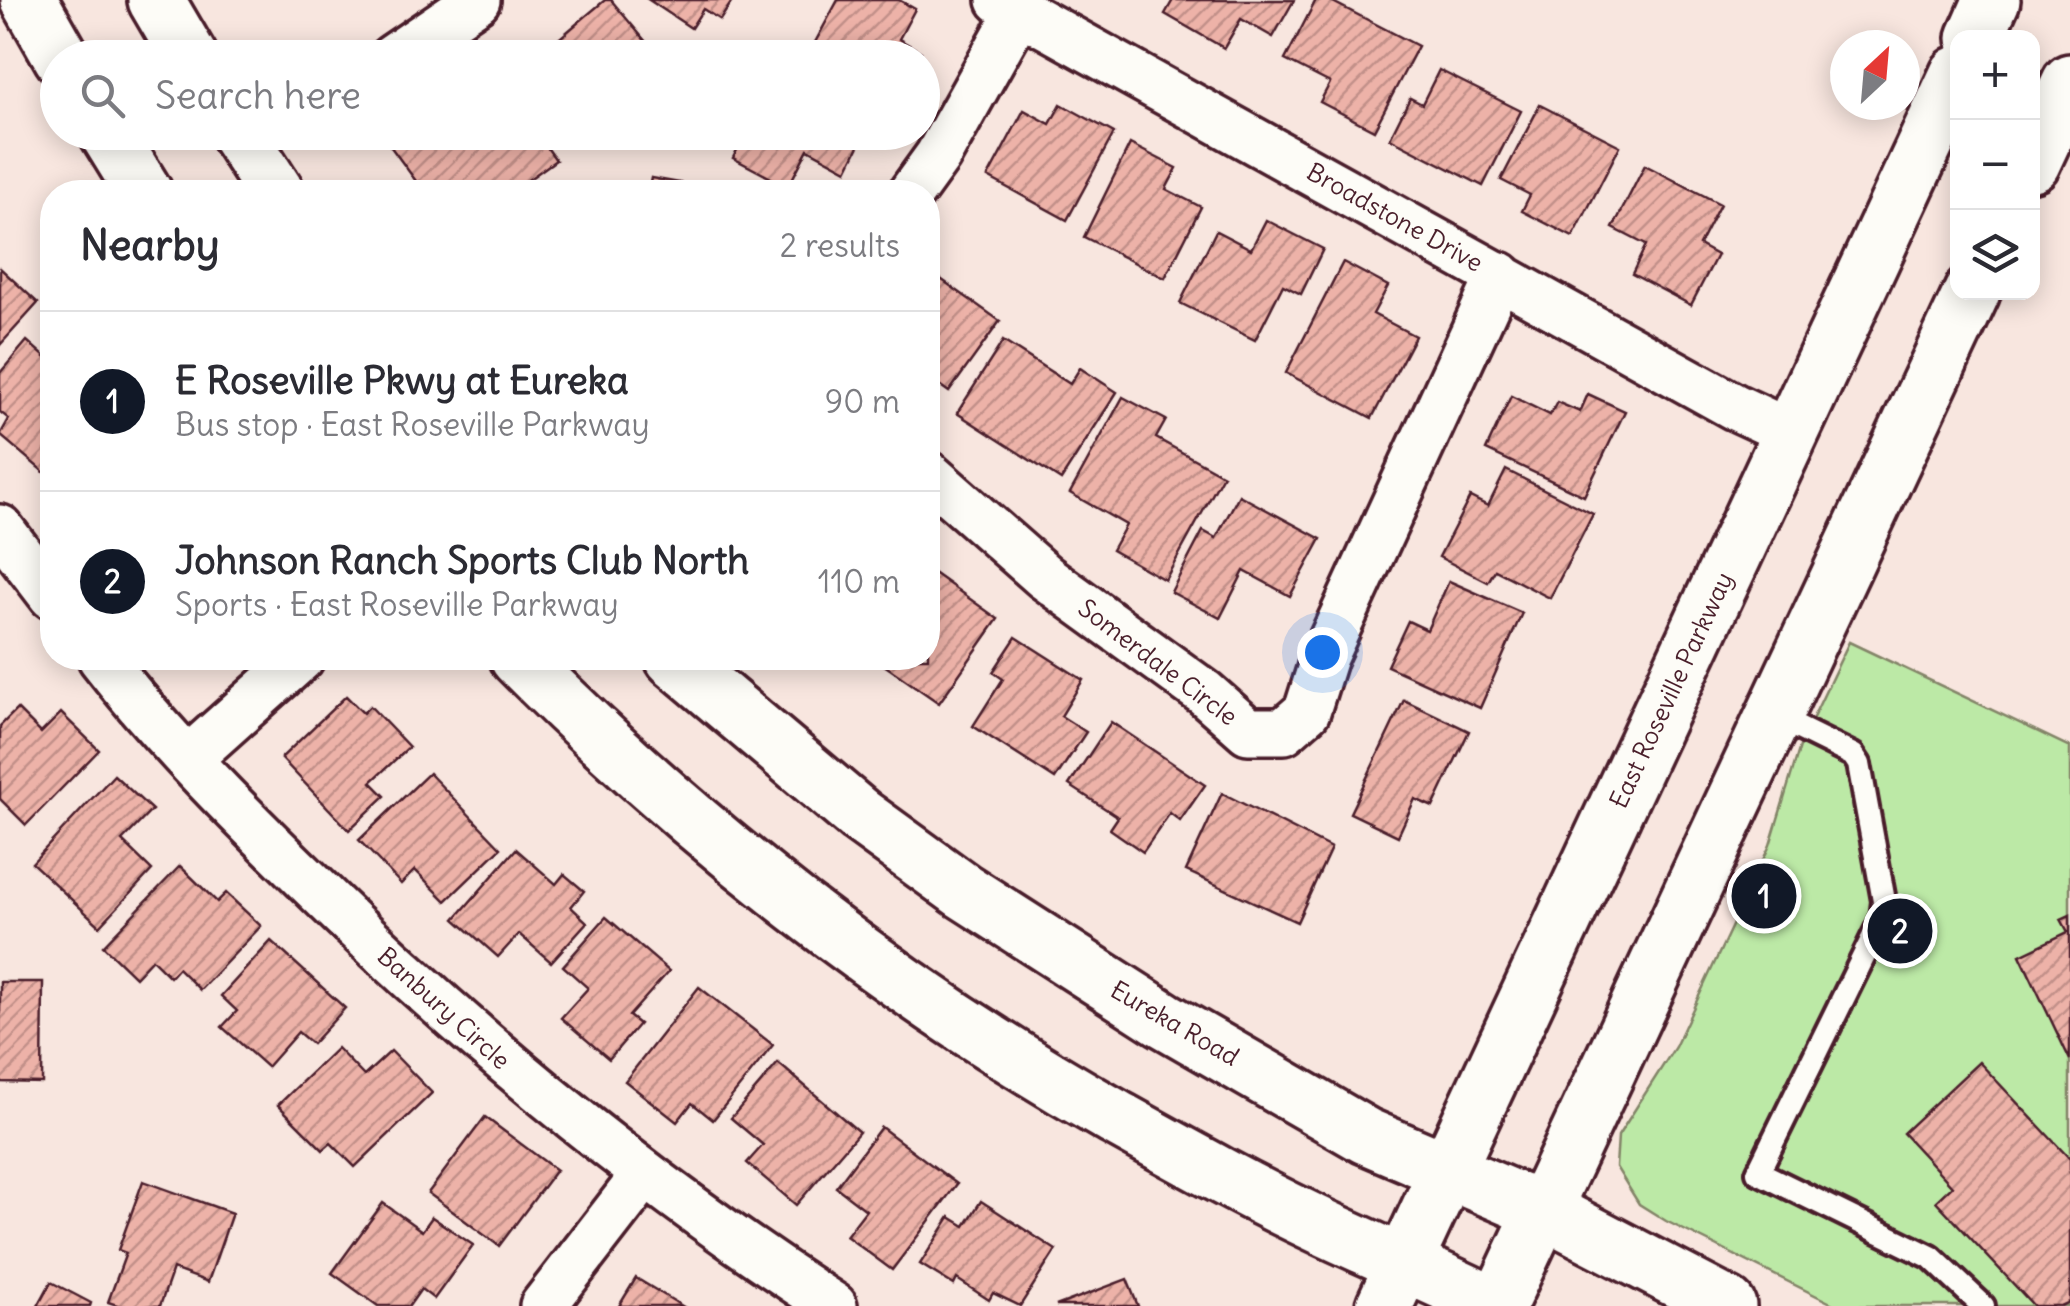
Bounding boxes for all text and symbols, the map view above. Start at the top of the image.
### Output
north arrow [1830,30,1920,120]
map controls [1950,30,2040,300]
button: + [1950,30,2040,120]
search box [40,40,940,150]
icon: search [75,68,130,123]
text: Search here [155,72,361,119]
button: − [1950,120,2040,210]
street label: Broadstone Drive [1301,155,1489,279]
button: layers [1950,210,2040,300]
text: Nearby [80,219,219,271]
text: 2 results [780,225,900,266]
text: E Roseville Pkwy at Eureka [175,357,629,404]
text: 1 [106,381,119,422]
text: 90 m [825,381,900,422]
text: Bus stop · East Roseville Parkway [175,404,650,445]
text: Johnson Ranch Sports Club North [175,537,749,584]
text: 2 [104,561,121,602]
text: 110 m [818,561,900,602]
street label: East Roseville Parkway [1602,567,1740,813]
text: Sports · East Roseville Parkway [175,584,619,625]
street label: Somerdale Circle [1072,592,1244,732]
your location [1297,627,1348,678]
pin: 1 [1732,858,1796,934]
pin: 2 [1868,894,1932,968]
street label: Banbury Circle [371,940,517,1076]
street label: Eureka Road [1105,973,1245,1073]

